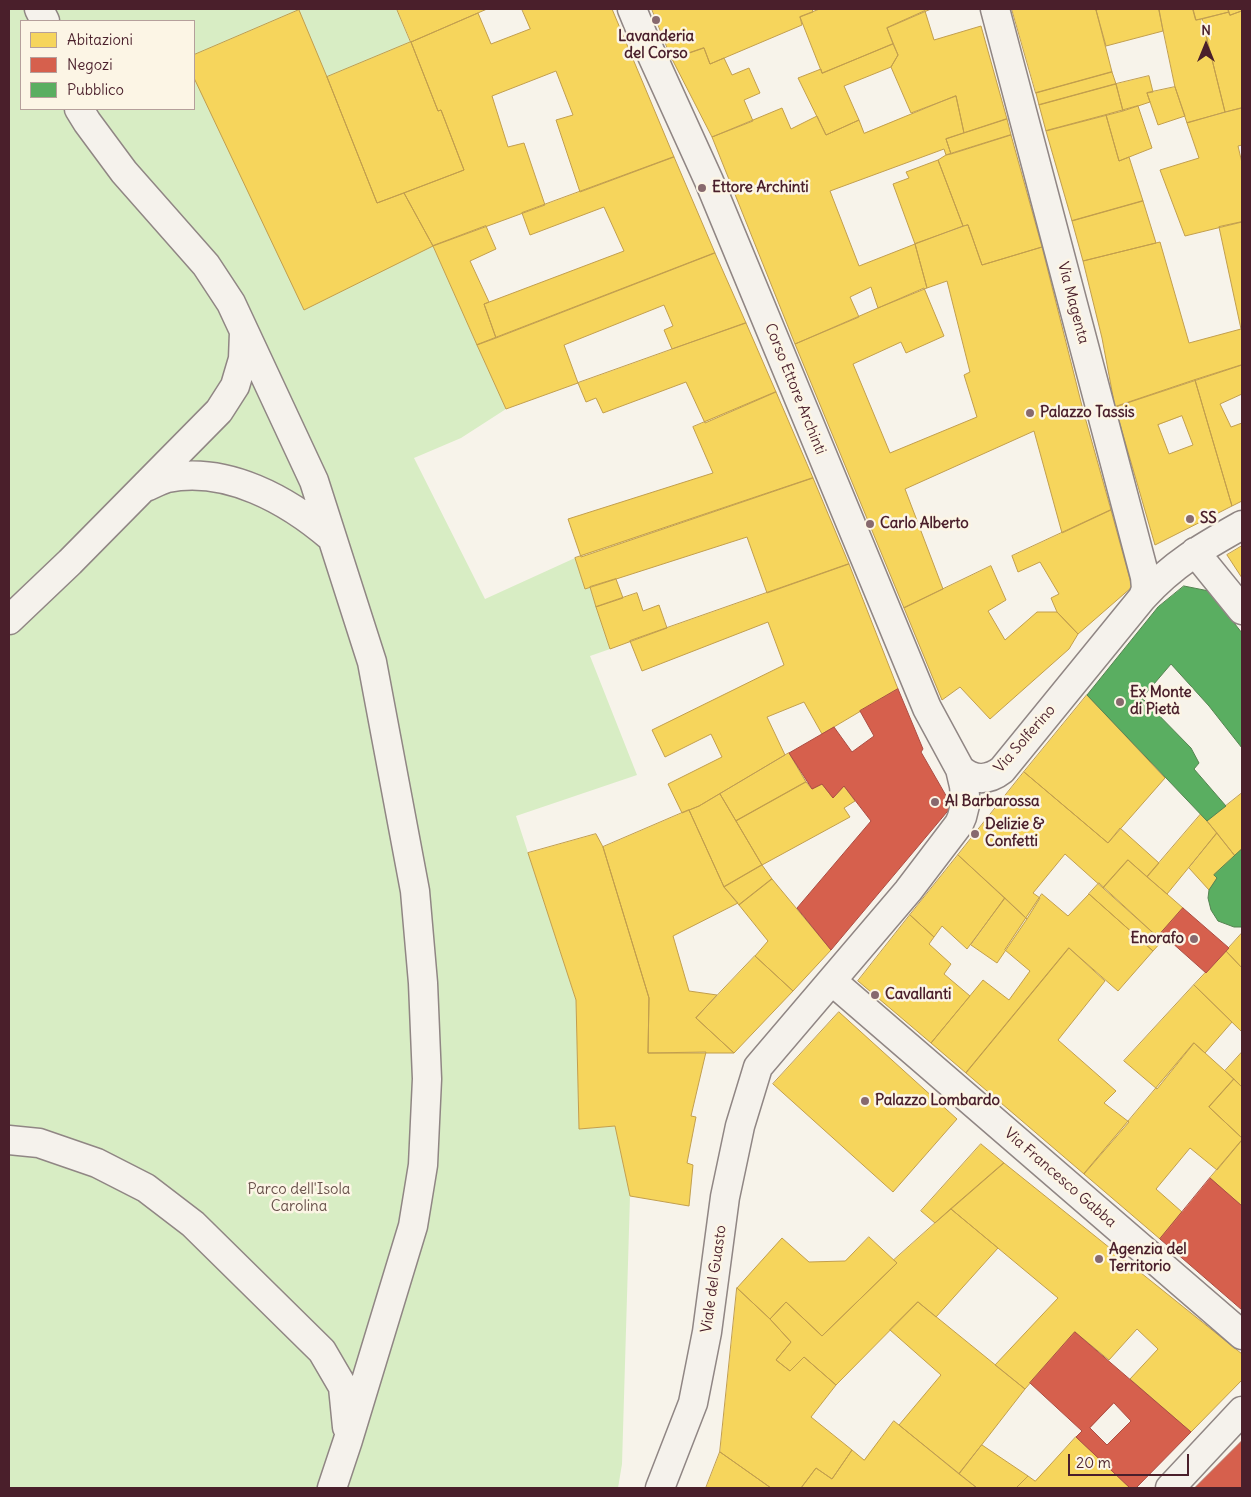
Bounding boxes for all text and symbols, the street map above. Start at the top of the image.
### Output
marker: Lavanderia del Corso [650,14,662,26]
legend [20,20,195,110]
north arrow [1181,20,1231,70]
text: N [1201,21,1211,39]
place label: Lavanderia del Corso [618,28,694,63]
text: Abitazioni [67,30,133,49]
text: Negozi [67,55,113,74]
text: Pubblico [67,80,124,99]
place label: Ettore Archinti [712,179,809,197]
marker: Ettore Archinti [696,182,708,194]
street label: Via Magenta [1053,260,1093,346]
street label: Corso Ettore Archinti [760,321,830,457]
place label: Palazzo Tassis [1040,404,1135,422]
marker: Palazzo Tassis [1024,407,1036,419]
place label: SS [1200,510,1217,528]
marker: SS [1184,513,1196,525]
place label: Carlo Alberto [880,515,969,533]
marker: Carlo Alberto [864,518,876,530]
place label: Ex Monte di Pietà [1130,684,1192,719]
marker: Ex Monte di Pietà [1114,696,1126,708]
street label: Via Solferino [991,701,1059,777]
place label: Al Barbarossa [945,793,1040,811]
marker: Al Barbarossa [929,796,941,808]
place label: Delizie & Confetti [985,816,1044,851]
marker: Delizie & Confetti [969,828,981,840]
place label: Enorafo [1130,930,1184,948]
marker: Enorafo [1188,933,1200,945]
place label: Cavallanti [885,986,951,1004]
marker: Cavallanti [869,989,881,1001]
place label: Palazzo Lombardo [875,1092,1000,1110]
marker: Palazzo Lombardo [859,1095,871,1107]
street label: Via Francesco Gabba [1000,1125,1120,1231]
park label: Parco dell'Isola Carolina [248,1181,350,1216]
street label: Viale del Guasto [698,1224,730,1334]
place label: Agenzia del Territorio [1109,1241,1187,1276]
marker: Agenzia del Territorio [1093,1253,1105,1265]
scale bar [1071,1444,1192,1476]
text: 20 m [1076,1453,1111,1472]

